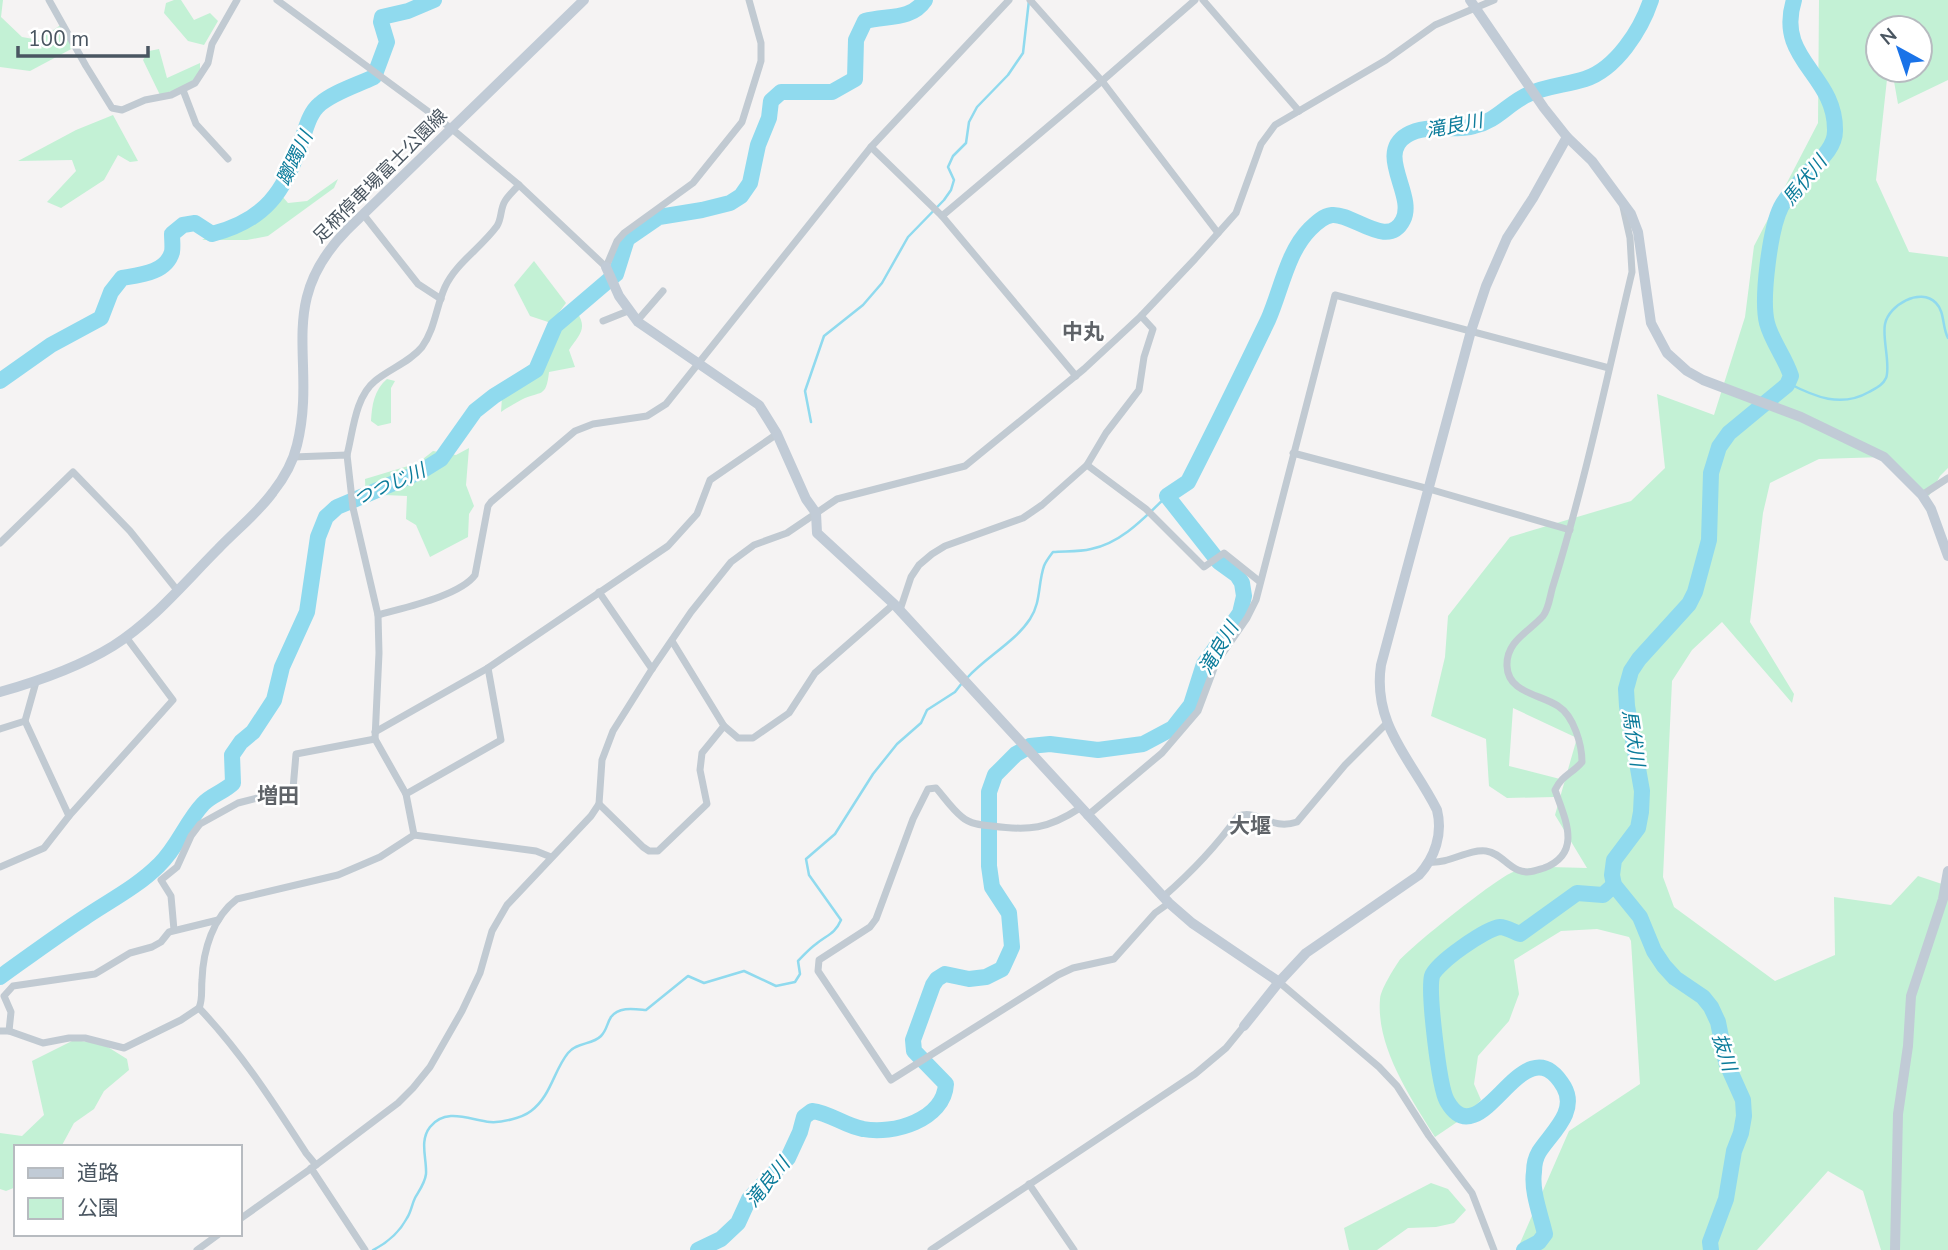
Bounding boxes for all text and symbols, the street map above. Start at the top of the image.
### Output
scale bar [18,14,147,58]
north arrow [1864,14,1934,84]
text: N [1875,22,1903,51]
text: 100 m [28,25,89,53]
street label: 足柄停車場富士公園線 [308,104,452,248]
water label: 滝良川 [1424,107,1487,144]
water label: 躑躅川 [271,125,320,190]
water label: 馬伏川 [1777,149,1834,211]
district label: 中丸 [1062,318,1104,346]
water label: つつじ川 [349,457,431,512]
water label: 滝良川 [1193,616,1246,680]
water label: 馬伏川 [1616,708,1651,770]
district label: 増田 [257,782,299,810]
district label: 大堰 [1229,812,1271,840]
water label: 抜川 [1706,1030,1743,1076]
legend [14,1145,242,1236]
water label: 滝良川 [740,1151,797,1213]
text: 道路 [77,1159,119,1187]
text: 公園 [77,1194,119,1222]

